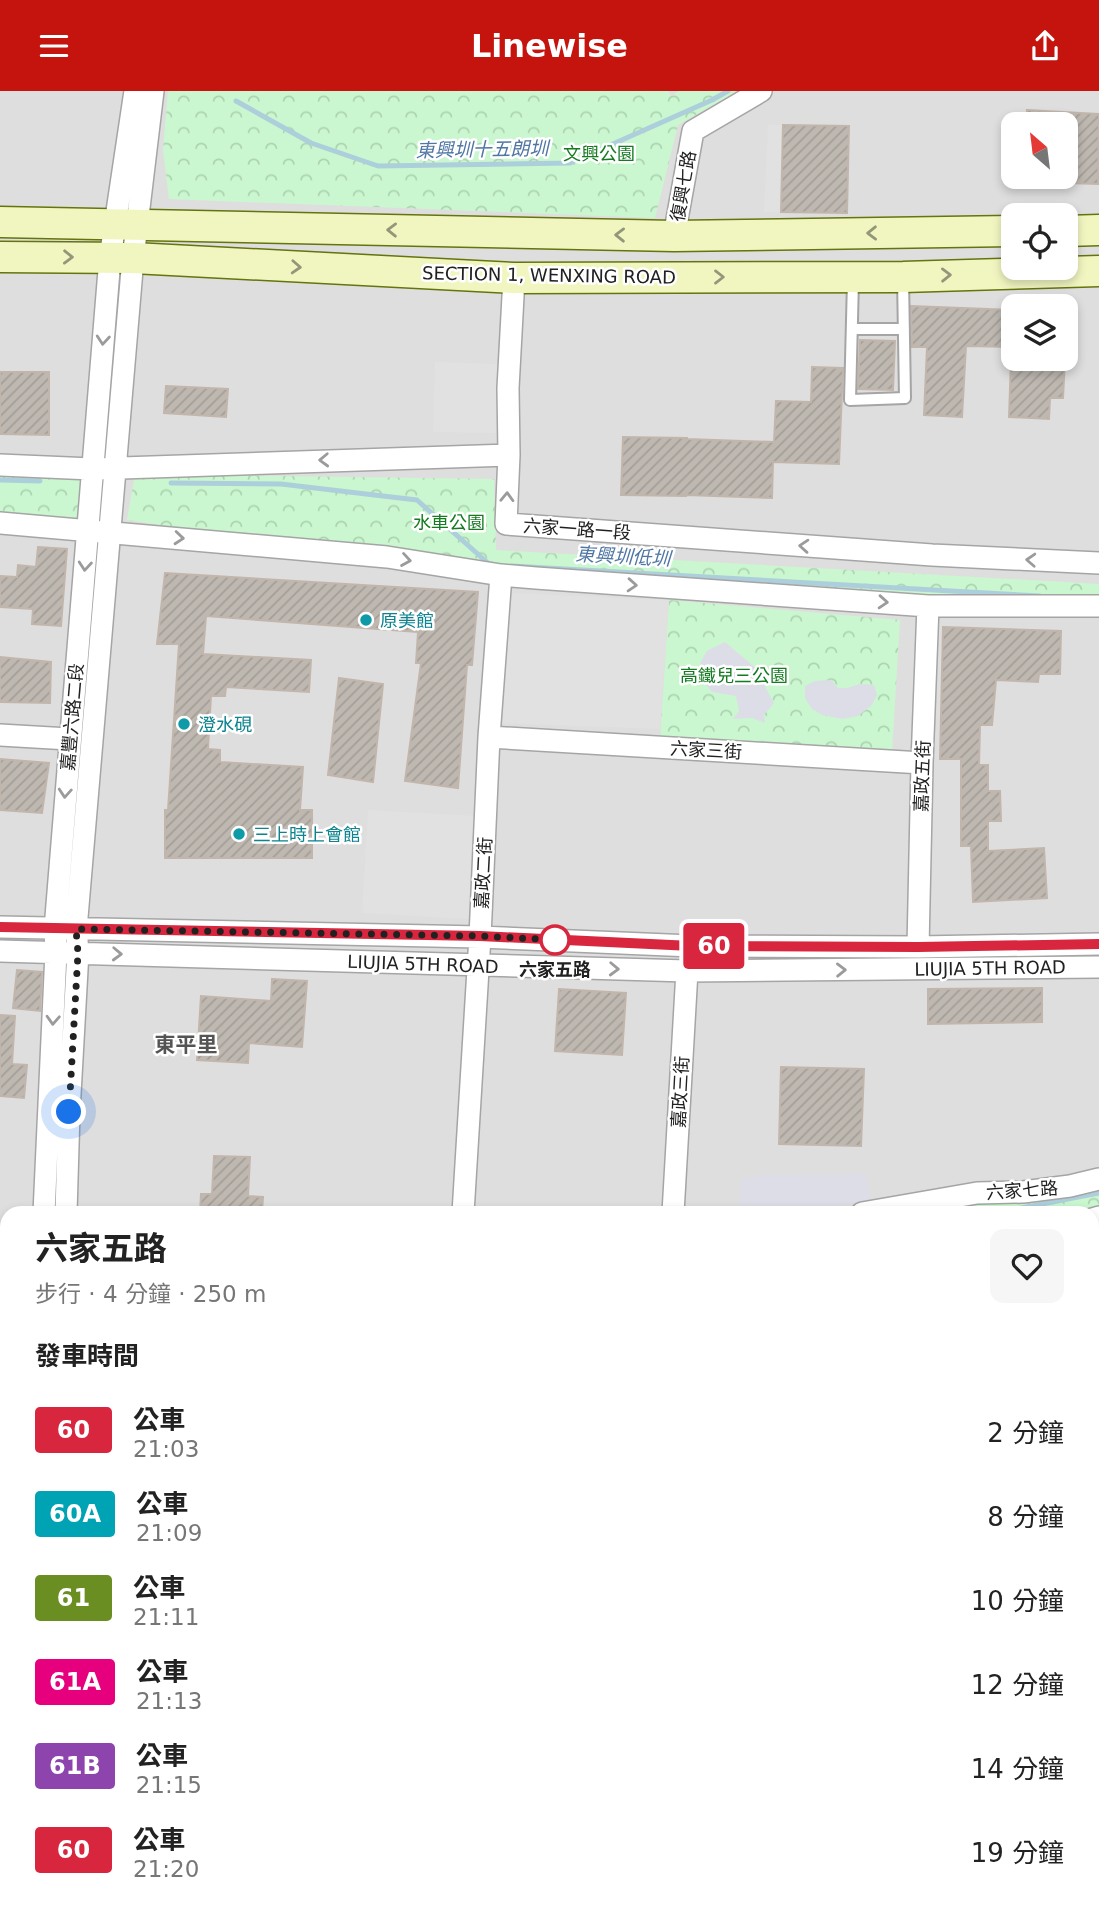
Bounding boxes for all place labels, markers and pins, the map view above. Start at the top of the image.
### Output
place label: 原美館 [380,610,434,631]
marker: 原美館 [358,612,374,628]
place label: 澄水硯 [198,714,252,735]
marker: 澄水硯 [176,716,192,732]
place label: 三上時上會館 [253,824,361,845]
marker: 三上時上會館 [231,826,247,842]
marker: 六家五路 [540,925,570,955]
place label: 六家五路 [519,959,591,980]

